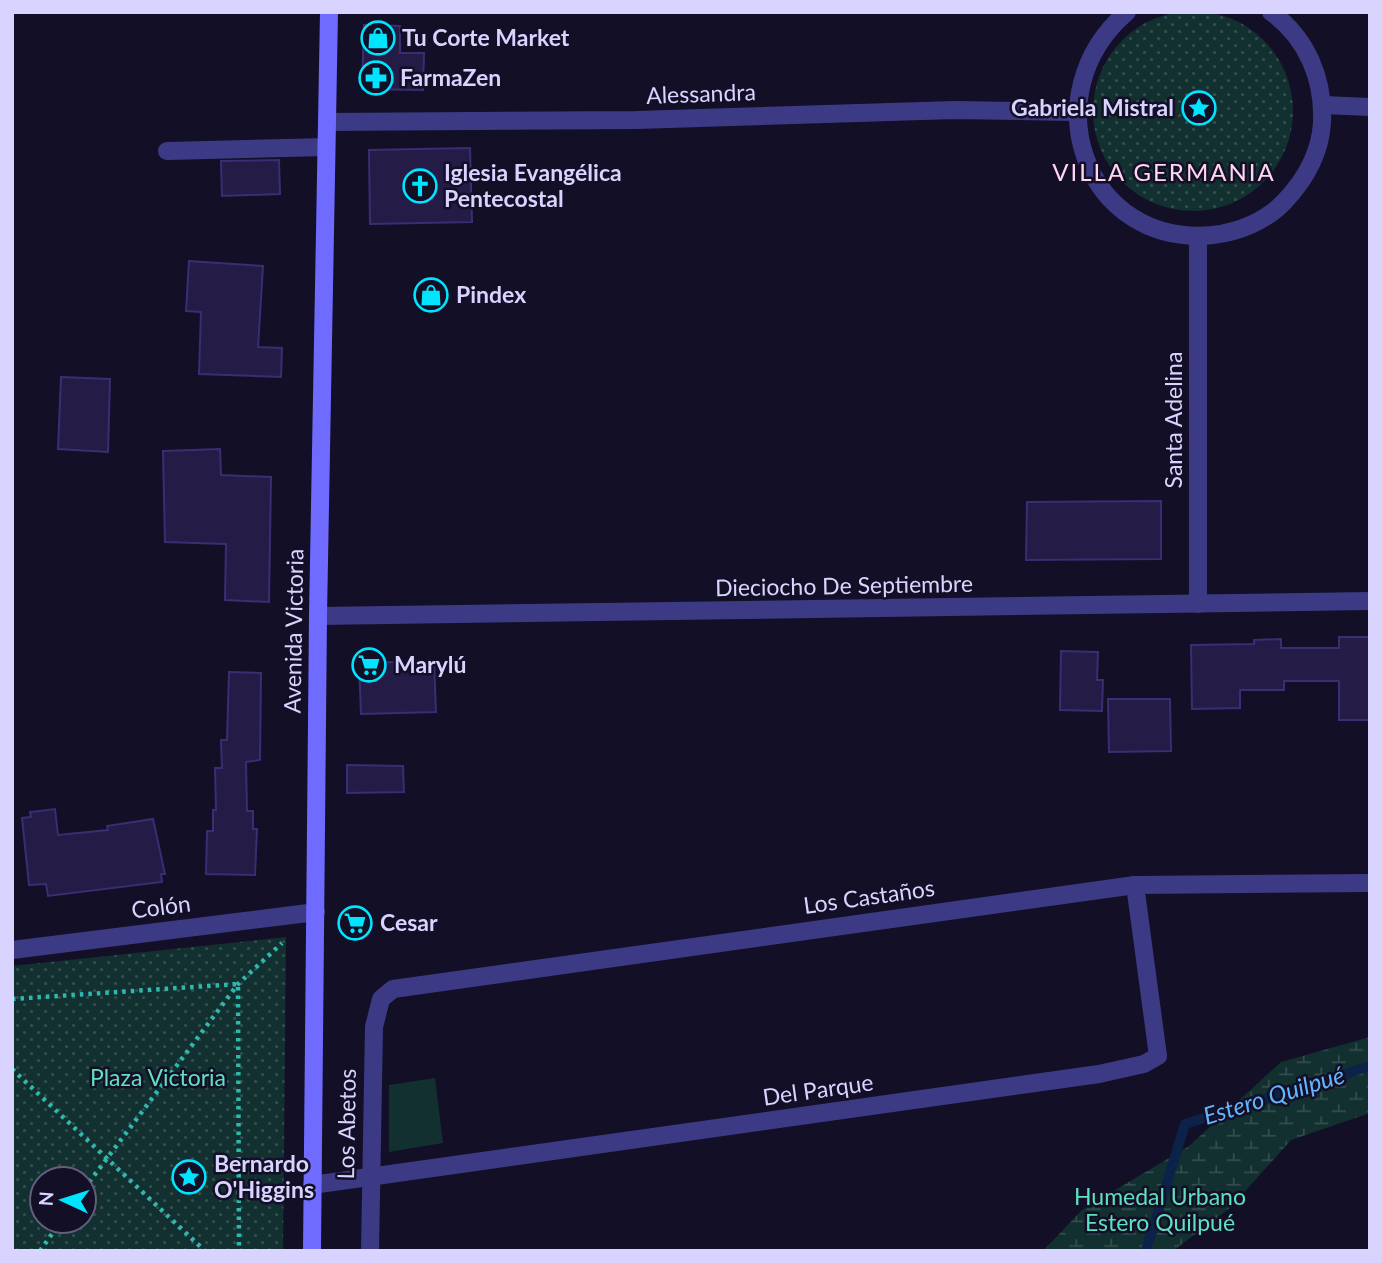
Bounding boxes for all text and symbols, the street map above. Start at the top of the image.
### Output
shop icon: Tu Corte Market [359,19,397,57]
place label: Tu Corte Market [402,23,570,51]
pharmacy icon: FarmaZen [357,59,395,97]
place label: FarmaZen [400,63,501,91]
street label: Alessandra [646,77,756,109]
place icon: Gabriela Mistral [1180,89,1218,127]
place label: Gabriela Mistral [1011,93,1174,121]
district label: VILLA GERMANIA [1052,157,1276,186]
place label: Iglesia Evangélica Pentecostal [444,158,622,212]
church icon: Iglesia Evangélica Pentecostal [401,167,439,205]
shop icon: Pindex [412,276,450,314]
place label: Pindex [456,280,526,308]
street label: Santa Adelina [1159,352,1187,488]
street label: Avenida Victoria [278,548,308,714]
street label: Dieciocho De Septiembre [715,569,973,601]
supermarket icon: Marylú [350,646,388,684]
place label: Marylú [394,650,467,678]
street label: Los Castaños [801,873,936,919]
street label: Colón [130,888,192,924]
supermarket icon: Cesar [336,904,374,942]
place label: Cesar [380,908,438,936]
water label: Estero Quilpué [1199,1059,1348,1130]
park label: Plaza Victoria [90,1063,226,1091]
street label: Del Parque [761,1067,875,1111]
street label: Los Abetos [331,1068,361,1180]
place label: Bernardo O'Higgins [214,1149,314,1203]
place icon: Bernardo O'Higgins [170,1158,208,1196]
north arrow [28,1165,98,1235]
park label: Humedal Urbano Estero Quilpué [1074,1182,1246,1236]
text: N [34,1191,58,1207]

